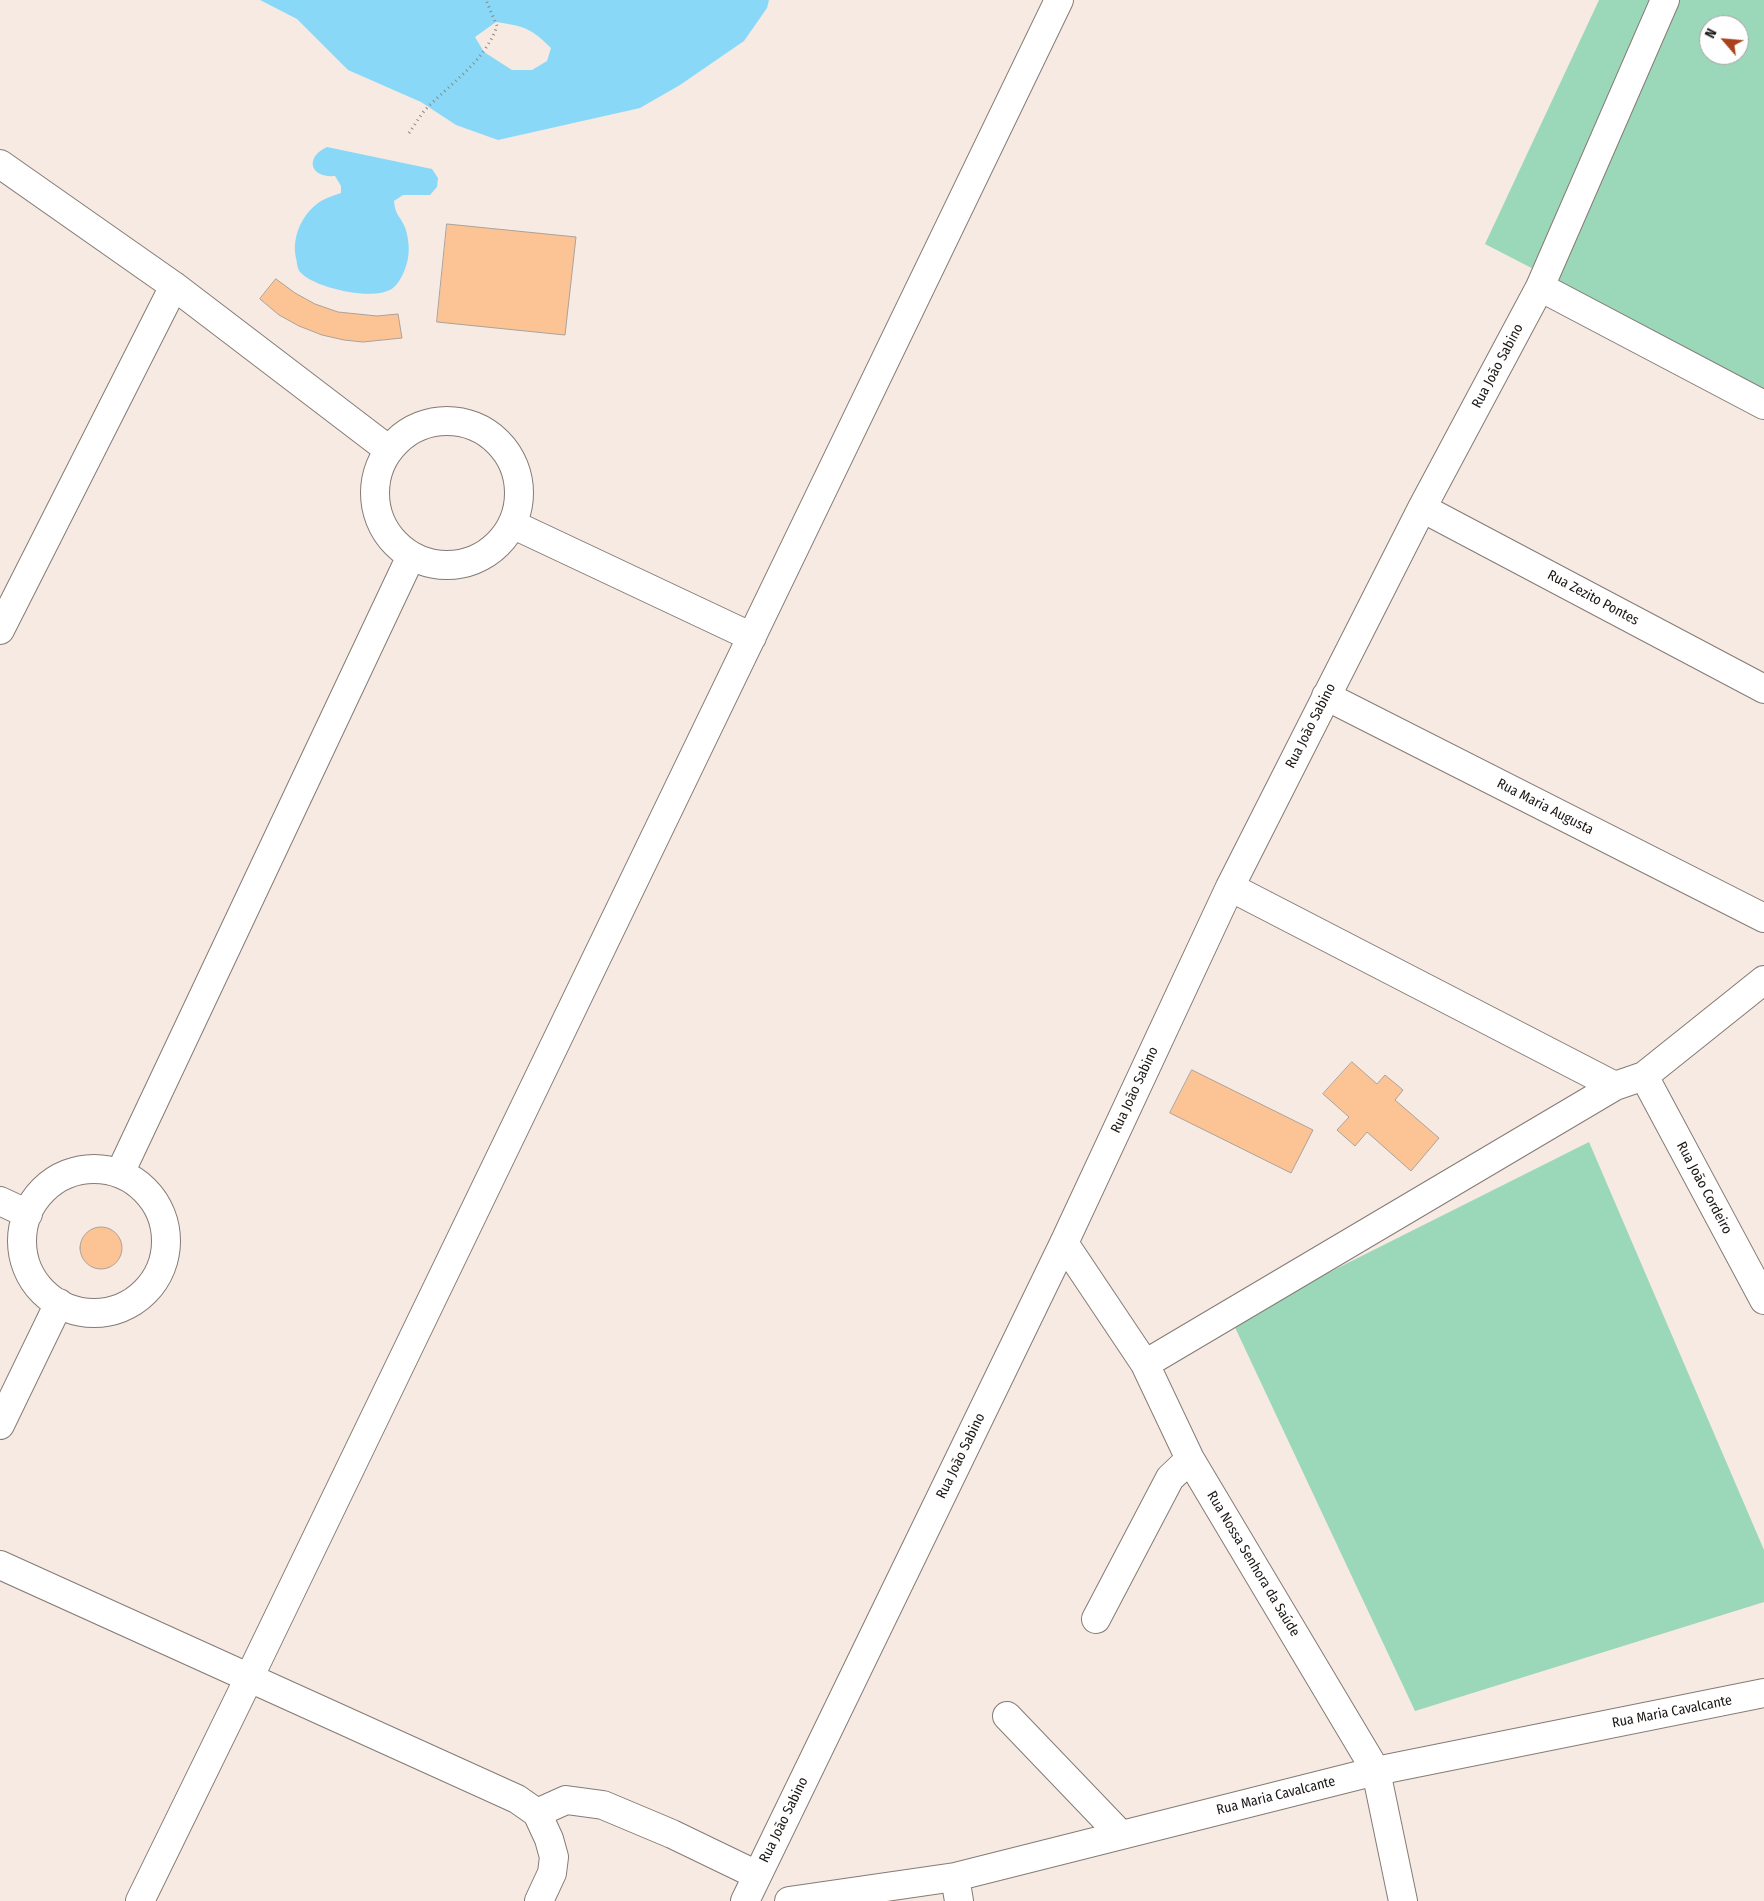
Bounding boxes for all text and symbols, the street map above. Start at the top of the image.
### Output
north arrow [1699,15,1749,65]
text: N [1702,26,1721,41]
street label: Rua João Sabino [1469,321,1527,411]
street label: Rua Zezito Pontes [1544,567,1642,629]
street label: Rua João Sabino [1282,681,1340,771]
street label: Rua Maria Augusta [1494,775,1596,839]
street label: Rua João Sabino [1108,1044,1162,1136]
street label: Rua João Cordeiro [1673,1139,1735,1237]
street label: Rua João Sabino [933,1410,989,1502]
street label: Rua Nossa Senhora da Saúde [1203,1488,1303,1640]
street label: Rua Maria Cavalcante [1611,1692,1733,1732]
street label: Rua Maria Cavalcante [1215,1773,1337,1819]
street label: Rua João Sabino [756,1774,812,1866]

